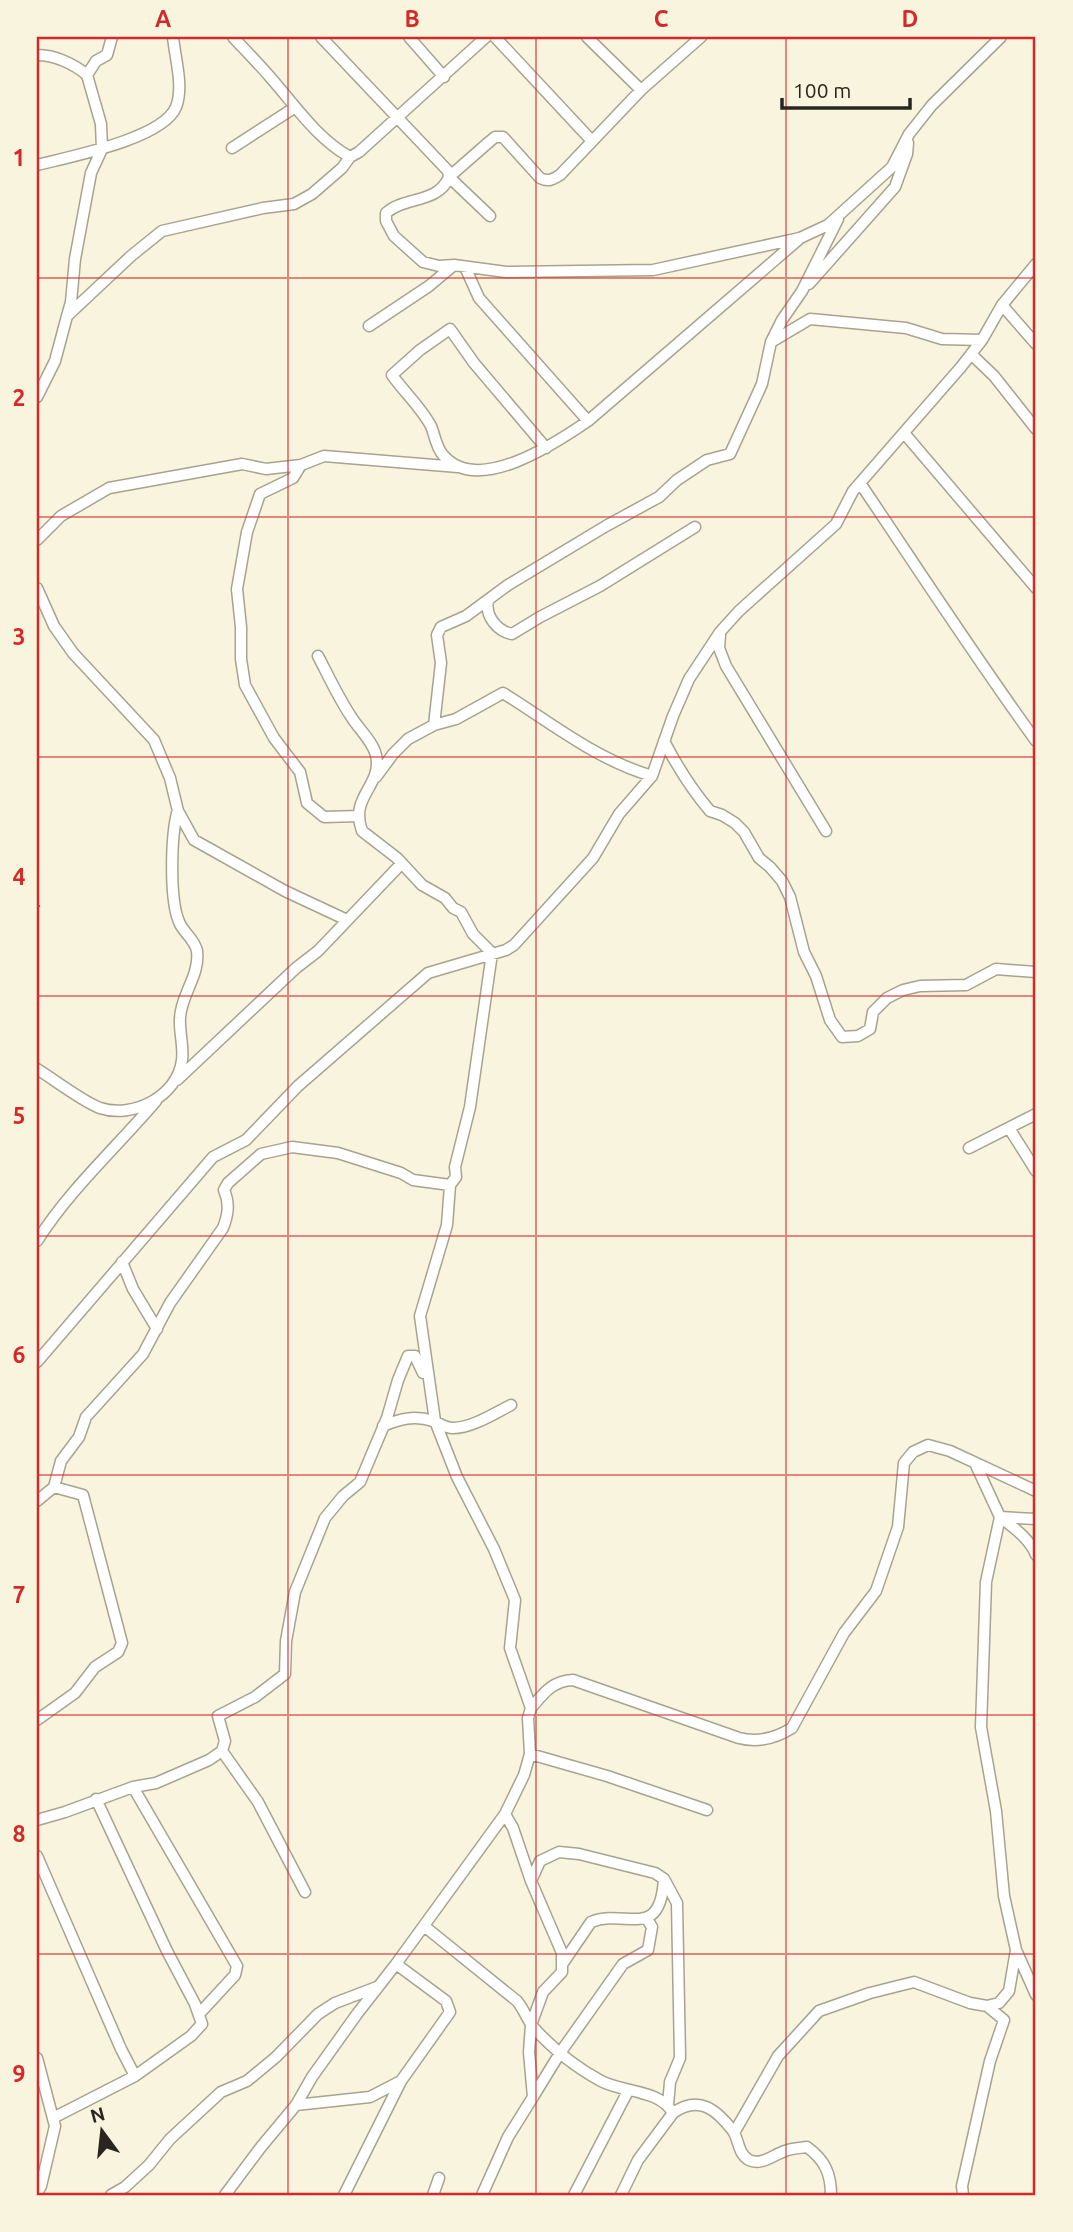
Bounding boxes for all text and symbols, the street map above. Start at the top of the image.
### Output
text: A [155,6,171,31]
text: B [404,6,420,31]
text: C [654,6,669,31]
text: D [902,6,918,31]
scale bar [782,66,910,110]
text: 100 m [793,78,851,102]
text: 1 [13,145,25,170]
text: 2 [13,385,25,410]
text: 3 [13,624,25,649]
text: 4 [13,864,26,889]
text: 5 [13,1103,25,1128]
text: 6 [13,1342,26,1367]
text: 7 [13,1582,25,1607]
text: 8 [13,1821,25,1846]
text: 9 [13,2061,25,2086]
north arrow [66,2096,136,2166]
text: N [88,2102,107,2127]

